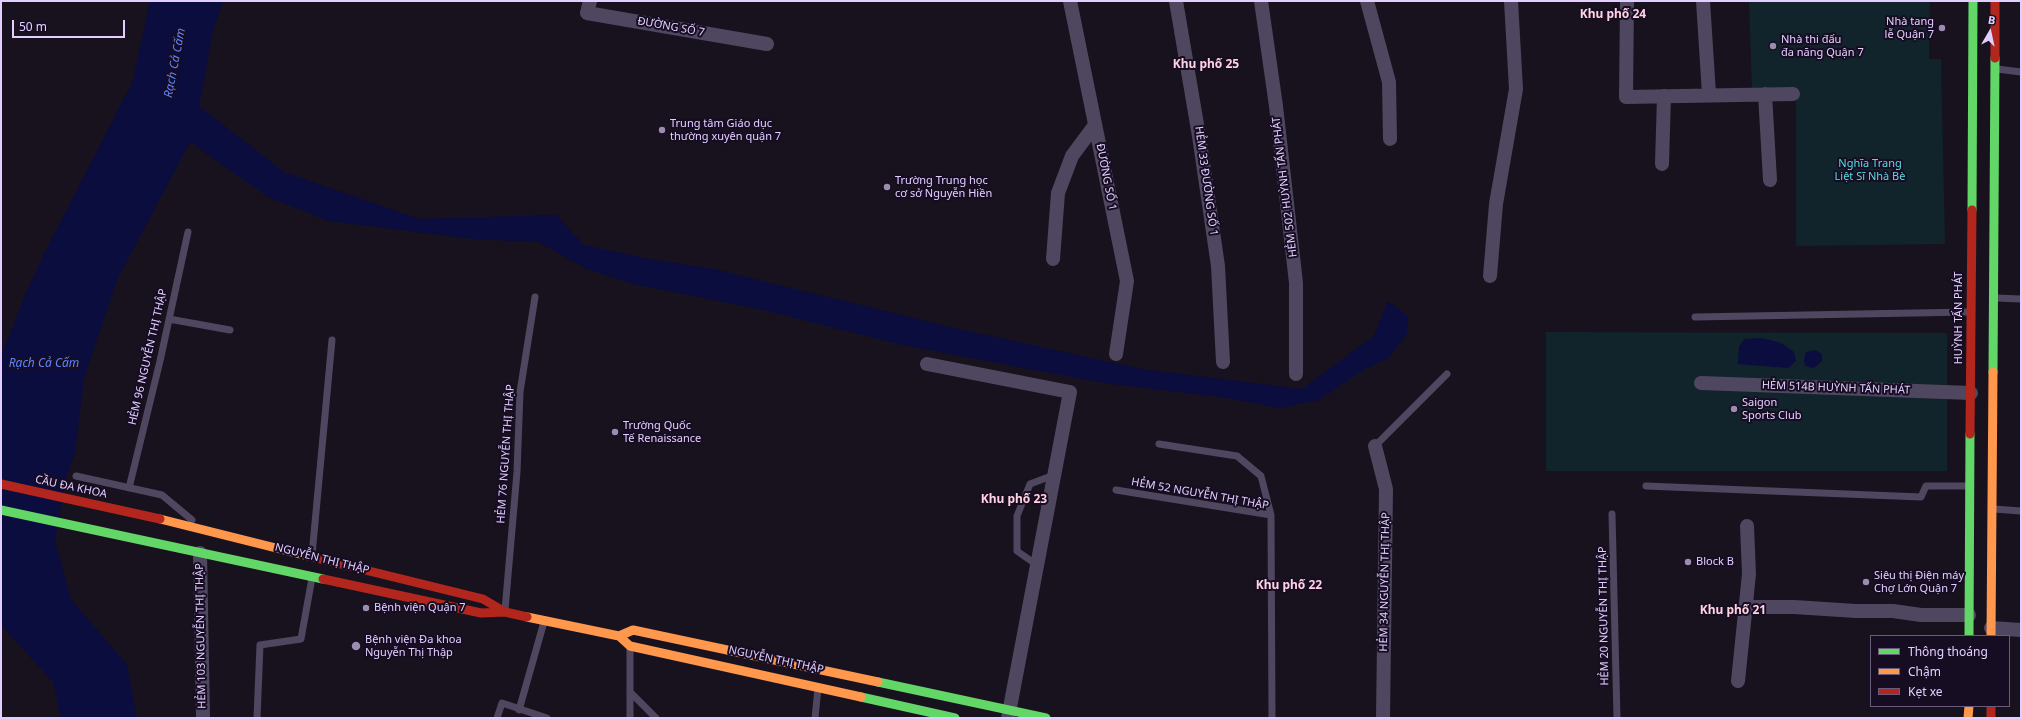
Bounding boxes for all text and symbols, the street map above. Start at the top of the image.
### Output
district label: Khu phố 24 [1580,8,1646,22]
scale bar [14,12,127,38]
north arrow [1970,12,2010,52]
text: B [1987,12,1997,28]
street label: ĐƯỜNG SỐ 7 [636,15,706,39]
place label: Nhà tang lễ Quận 7 [1885,15,1934,41]
text: 50 m [19,18,47,35]
marker: Nhà tang lễ Quận 7 [1937,23,1947,33]
water label: Rạch Cả Cấm [161,27,189,99]
place label: Nhà thi đấu đa năng Quận 7 [1781,33,1864,59]
marker: Nhà thi đấu đa năng Quận 7 [1768,41,1778,51]
district label: Khu phố 25 [1173,58,1239,72]
street label: HẺM 502 HUỲNH TẤN PHÁT [1270,116,1300,258]
place label: Trung tâm Giáo dục thường xuyên quận 7 [670,117,781,143]
marker: Trung tâm Giáo dục thường xuyên quận 7 [657,125,667,135]
street label: HẺM 33 ĐƯỜNG SỐ 1 [1192,125,1220,237]
street label: ĐƯỜNG SỐ 1 [1093,142,1119,212]
park label: Nghĩa Trang Liệt Sĩ Nhà Bè [1835,157,1905,183]
place label: Trường Trung học cơ sở Nguyễn Hiền [895,174,992,200]
marker: Trường Trung học cơ sở Nguyễn Hiền [882,182,892,192]
street label: HUỲNH TẤN PHÁT [1952,272,1966,364]
street label: HẺM 96 NGUYỄN THỊ THẬP [126,288,170,426]
water label: Rạch Cả Cấm [9,357,79,371]
street label: HẺM 514B HUỲNH TẤN PHÁT [1762,379,1910,397]
street label: HẺM 76 NGUYỄN THỊ THẬP [495,384,517,524]
place label: Saigon Sports Club [1742,396,1801,422]
marker: Saigon Sports Club [1729,404,1739,414]
place label: Trường Quốc Tế Renaissance [623,419,701,445]
marker: Trường Quốc Tế Renaissance [610,427,620,437]
street label: CẦU ĐA KHOA [34,473,108,501]
street label: HẺM 52 NGUYỄN THỊ THẬP [1130,475,1270,513]
district label: Khu phố 23 [981,493,1047,507]
street label: HẺM 34 NGUYỄN THỊ THẬP [1377,512,1393,652]
street label: NGUYỄN THỊ THẬP [273,541,371,577]
street label: HẺM 20 NGUYỄN THỊ THẬP [1596,546,1612,686]
place label: Block B [1696,555,1734,569]
marker: Block B [1683,557,1693,567]
street label: HẺM 103 NGUYỄN THỊ THẬP [193,563,209,709]
place label: Siêu thị Điện máy Chợ Lớn Quận 7 [1874,569,1964,595]
marker: Siêu thị Điện máy Chợ Lớn Quận 7 [1861,577,1871,587]
district label: Khu phố 22 [1256,579,1322,593]
place label: Bệnh viện Quận 7 [374,601,466,615]
marker: Bệnh viện Quận 7 [361,603,371,613]
district label: Khu phố 21 [1700,604,1766,618]
place label: Bệnh viện Đa khoa Nguyễn Thị Thập [365,633,462,659]
legend [1870,635,2010,707]
marker: Bệnh viện Đa khoa Nguyễn Thị Thập [350,640,362,652]
street label: NGUYỄN THỊ THẬP [727,643,825,677]
text: Thông thoáng [1908,643,1988,660]
text: Chậm [1908,663,1941,680]
text: Kẹt xe [1908,683,1943,700]

